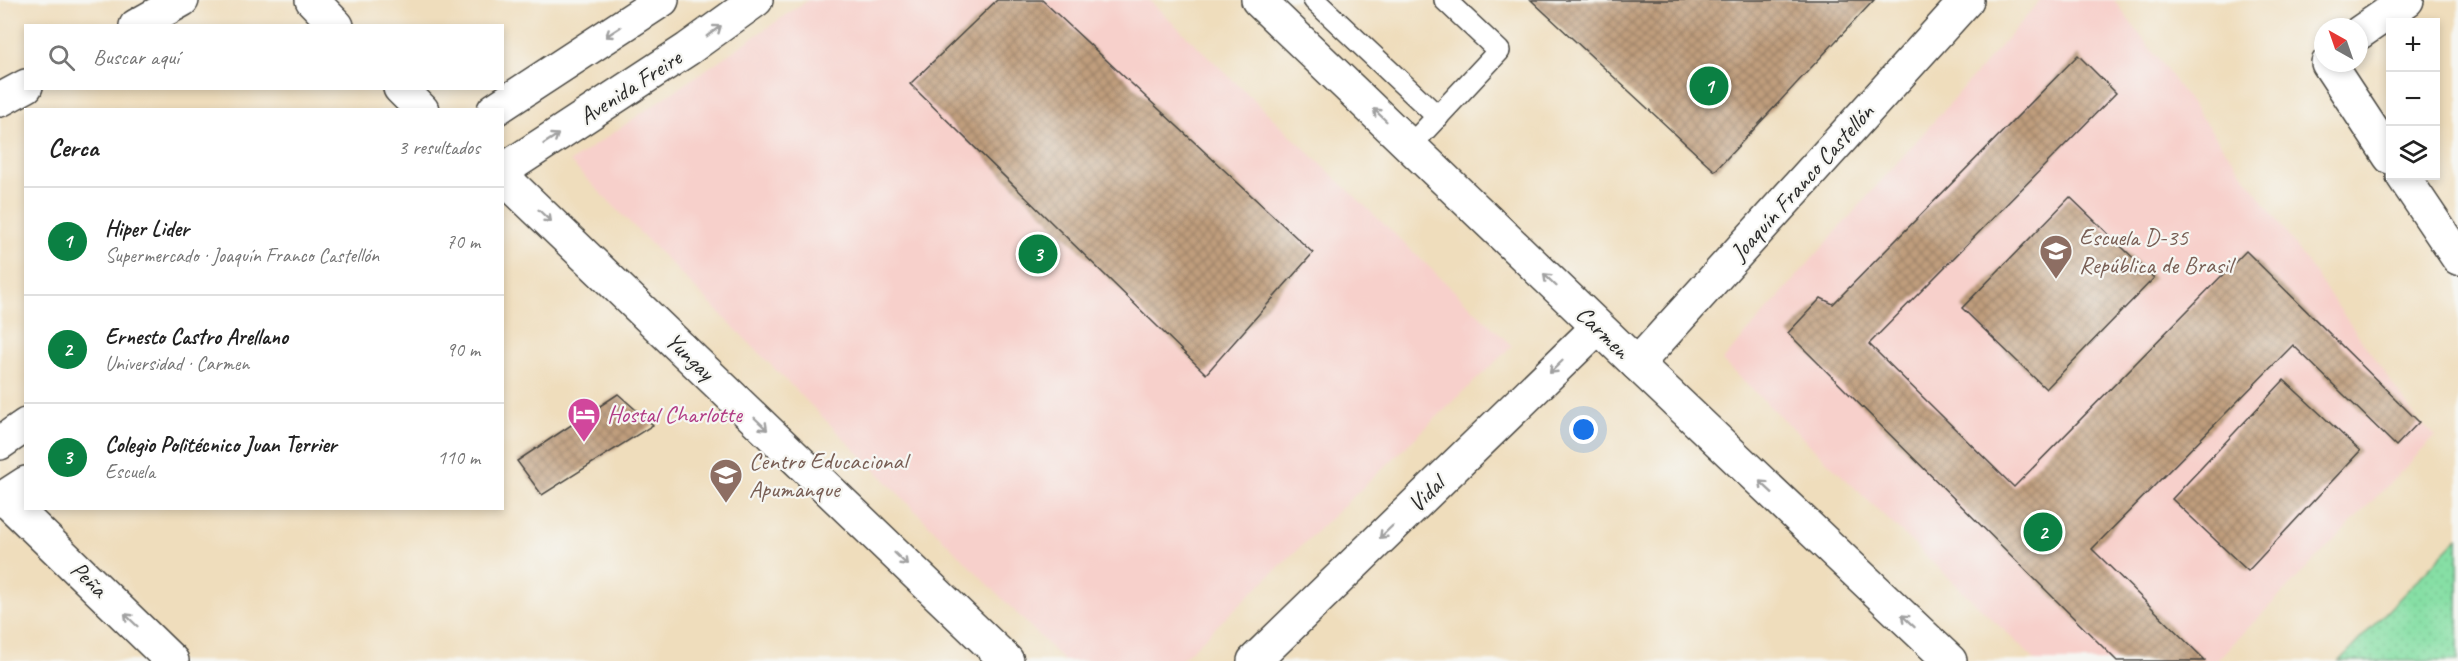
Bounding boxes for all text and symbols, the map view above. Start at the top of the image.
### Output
north arrow [2314,18,2368,72]
map controls [2386,18,2440,180]
button: + [2386,18,2440,72]
search box [24,24,504,90]
one-way arrow [705,24,721,37]
one-way arrow [605,27,622,39]
icon: search [45,41,78,74]
street label: Avenida Freire [573,42,689,131]
text: Buscar aquí [93,43,179,71]
pin: 1 [1690,64,1728,109]
button: − [2386,72,2440,126]
street label: Joaquín Franco Castellón [1723,97,1881,267]
one-way arrow [1372,108,1387,122]
button: layers [2386,126,2440,180]
text: Cerca [48,131,98,164]
one-way arrow [543,132,560,145]
text: 3 resultados [398,135,480,160]
one-way arrow [537,209,552,224]
text: Hiper Lider [105,215,189,243]
place label: Escuela D-35 República de Brasil [2079,222,2236,280]
text: 1 [63,229,72,254]
text: 70 m [446,229,480,254]
pin: 3 [1018,232,1058,276]
school or university icon: Escuela D-35 República de Brasil [2038,233,2074,280]
text: Supermercado · Joaquín Franco Castellón [105,243,379,268]
one-way arrow [1543,273,1558,287]
street label: Carmen [1570,299,1637,366]
text: Ernesto Castro Arellano [105,323,288,351]
street label: Yungay [659,326,722,388]
text: 2 [63,337,72,362]
text: 90 m [446,337,480,362]
text: Universidad · Carmen [105,351,249,376]
one-way arrow [1549,360,1564,375]
hotel icon: Hostal Charlotte [566,396,602,443]
place label: Hostal Charlotte [607,399,744,429]
your location [1569,415,1598,444]
one-way arrow [753,417,768,432]
text: Colegio Politécnico Juan Terrier [105,431,337,459]
text: 3 [63,445,72,470]
text: 110 m [437,445,480,470]
place label: Centro Educacional Apumanque [749,446,911,504]
school or university icon: Centro Educacional Apumanque [708,457,744,504]
text: Escuela [105,459,155,484]
street label: Vidal [1401,467,1453,518]
one-way arrow [1759,479,1774,494]
pin: 2 [2024,510,2062,554]
one-way arrow [1379,525,1394,540]
one-way arrow [894,552,909,567]
street label: Peña [64,554,115,605]
one-way arrow [123,613,138,627]
one-way arrow [1901,614,1916,628]

